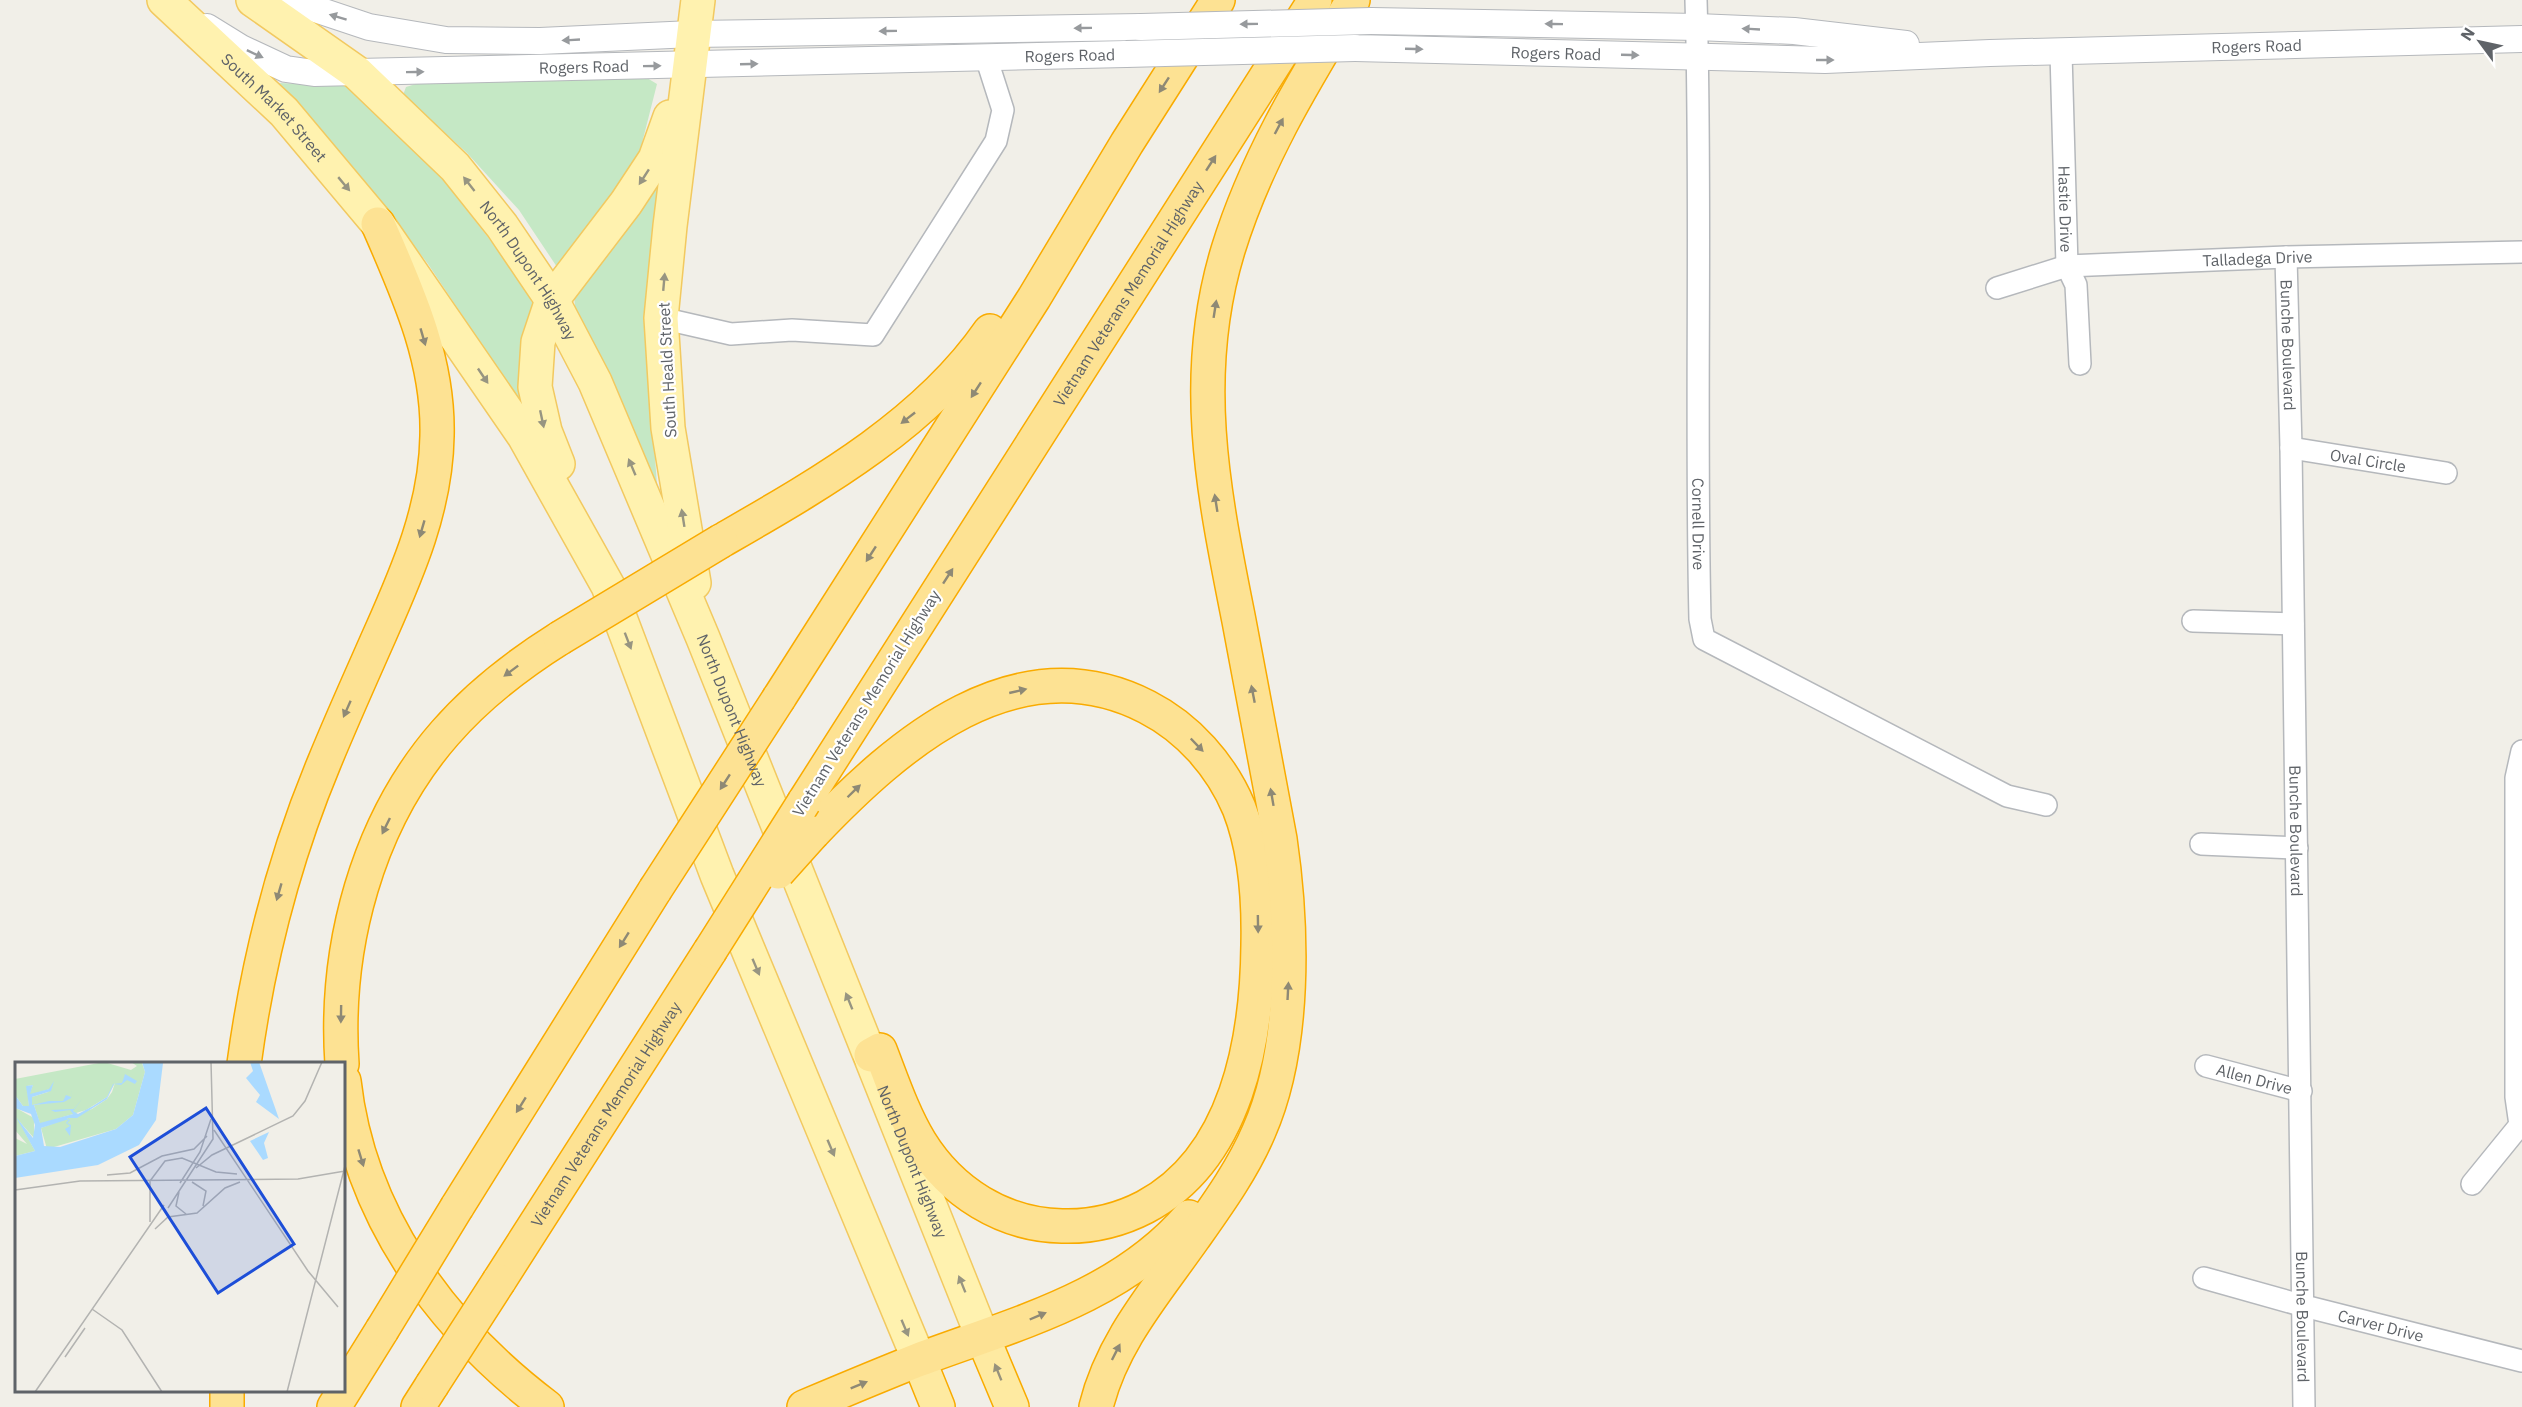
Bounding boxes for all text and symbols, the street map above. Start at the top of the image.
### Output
one-way arrow [329,12,347,21]
north arrow [2450,12,2510,72]
one-way arrow [1545,19,1564,29]
one-way arrow [1240,20,1259,29]
one-way arrow [1073,23,1092,33]
text: N [2456,24,2479,44]
one-way arrow [1742,25,1761,34]
one-way arrow [878,26,897,36]
one-way arrow [561,35,580,44]
street label: Rogers Road [2211,35,2302,57]
street label: Rogers Road [1510,42,1601,64]
street label: Rogers Road [1024,44,1115,66]
one-way arrow [1404,45,1423,54]
street label: South Market Street [217,49,331,166]
one-way arrow [246,50,263,59]
one-way arrow [1620,51,1639,60]
one-way arrow [1815,55,1834,65]
street label: Rogers Road [539,56,629,78]
one-way arrow [739,59,758,68]
one-way arrow [643,61,662,71]
one-way arrow [406,67,425,76]
one-way arrow [1159,77,1170,93]
one-way arrow [1274,117,1284,134]
one-way arrow [1205,156,1217,172]
street label: Hastie Drive [2054,165,2077,253]
one-way arrow [638,169,649,185]
one-way arrow [337,176,350,191]
one-way arrow [464,177,476,192]
street label: Vietnam Veterans Memorial Highway [1049,177,1207,410]
street label: North Dupont Highway [476,197,581,343]
street label: Talladega Drive [2202,246,2313,270]
one-way arrow [660,273,669,292]
street label: Bunche Boulevard [2277,279,2300,411]
one-way arrow [1211,299,1220,318]
street label: South Heald Street [653,302,681,438]
one-way arrow [419,328,428,346]
one-way arrow [477,368,488,384]
one-way arrow [970,382,981,398]
one-way arrow [538,409,547,428]
one-way arrow [901,411,916,423]
street label: Oval Circle [2329,444,2408,476]
one-way arrow [627,458,637,476]
street label: Cornell Drive [1688,478,1709,570]
one-way arrow [1212,493,1221,512]
one-way arrow [678,508,687,527]
one-way arrow [417,520,426,538]
one-way arrow [865,546,876,562]
one-way arrow [942,568,954,584]
street label: Vietnam Veterans Memorial Highway [788,586,944,820]
street label: North Dupont Highway [692,631,771,790]
one-way arrow [624,632,634,650]
one-way arrow [504,665,520,677]
one-way arrow [1248,685,1257,704]
one-way arrow [1009,686,1027,696]
one-way arrow [342,700,351,717]
one-way arrow [1189,737,1203,751]
street label: Bunche Boulevard [2285,765,2307,897]
one-way arrow [719,774,730,790]
one-way arrow [846,784,861,798]
one-way arrow [1267,787,1276,806]
one-way arrow [381,818,390,835]
one-way arrow [274,883,284,901]
one-way arrow [1253,915,1263,934]
one-way arrow [619,932,630,948]
one-way arrow [751,959,761,977]
one-way arrow [1283,981,1292,1000]
one-way arrow [844,992,853,1010]
street label: Vietnam Veterans Memorial Highway [526,998,685,1231]
one-way arrow [336,1005,346,1024]
street label: Allen Drive [2214,1059,2295,1098]
inset map [15,1062,345,1392]
street label: North Dupont Highway [873,1082,952,1241]
one-way arrow [516,1097,527,1114]
one-way arrow [826,1139,836,1157]
one-way arrow [357,1149,366,1167]
street label: Bunche Boulevard [2292,1251,2314,1383]
one-way arrow [957,1274,967,1292]
street label: Carver Drive [2336,1305,2426,1346]
one-way arrow [1029,1311,1047,1321]
one-way arrow [900,1319,910,1337]
one-way arrow [1111,1344,1121,1361]
one-way arrow [993,1363,1003,1381]
one-way arrow [850,1380,868,1390]

